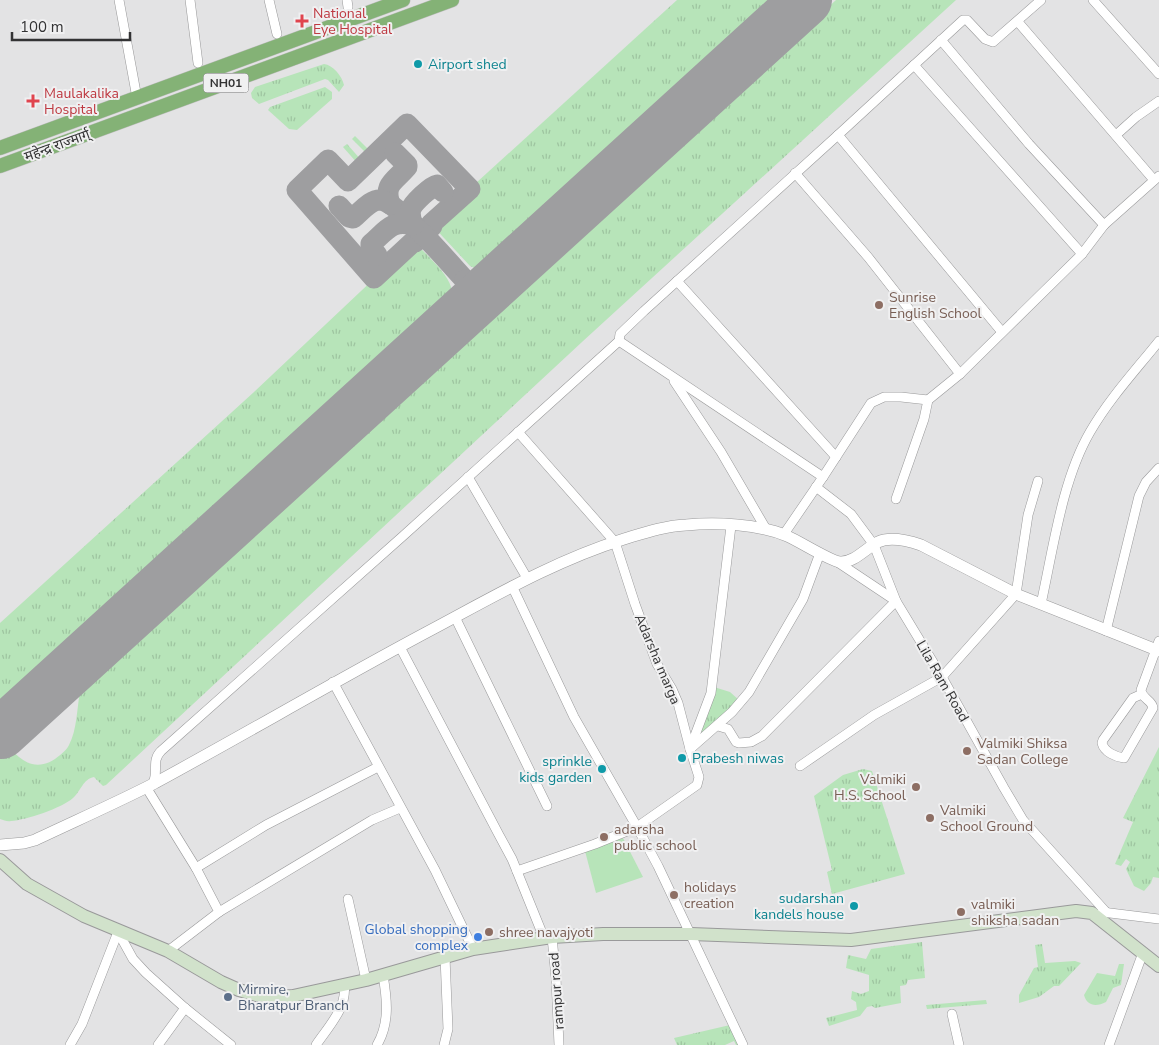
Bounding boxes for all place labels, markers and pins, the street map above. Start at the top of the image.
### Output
place label: National Eye Hospital [313,4,393,39]
marker: National Eye Hospital [295,14,309,28]
place label: Airport shed [428,55,507,74]
marker: Airport shed [412,58,424,70]
place label: Maulakalika Hospital [44,84,119,119]
marker: Maulakalika Hospital [26,94,40,108]
place label: Sunrise English School [889,288,983,323]
marker: Sunrise English School [873,299,885,311]
place label: Valmiki Shiksa Sadan College [976,734,1068,769]
marker: Valmiki Shiksa Sadan College [961,745,973,757]
place label: Prabesh niwas [692,749,784,768]
place label: sprinkle kids garden [519,752,592,787]
marker: Prabesh niwas [676,752,688,764]
marker: sprinkle kids garden [596,763,608,775]
place label: Valmiki H.S. School [834,770,907,805]
marker: Valmiki H.S. School [910,781,922,793]
place label: Valmiki School Ground [939,801,1033,836]
marker: Valmiki School Ground [924,812,936,824]
place label: adarsha public school [614,820,697,855]
marker: adarsha public school [598,831,610,843]
place label: holidays creation [684,878,737,913]
marker: holidays creation [668,889,680,901]
place label: sudarshan kandels house [754,889,844,924]
place label: valmiki shiksha sadan [971,895,1059,930]
marker: sudarshan kandels house [848,900,860,912]
marker: valmiki shiksha sadan [955,906,967,918]
place label: Global shopping complex [364,920,469,955]
place label: shree navajyoti [499,923,593,942]
marker: shree navajyoti [483,926,495,938]
marker: Global shopping complex [472,931,484,943]
place label: Mirmire, Bharatpur Branch [238,980,349,1015]
marker: Mirmire, Bharatpur Branch [222,991,234,1003]

